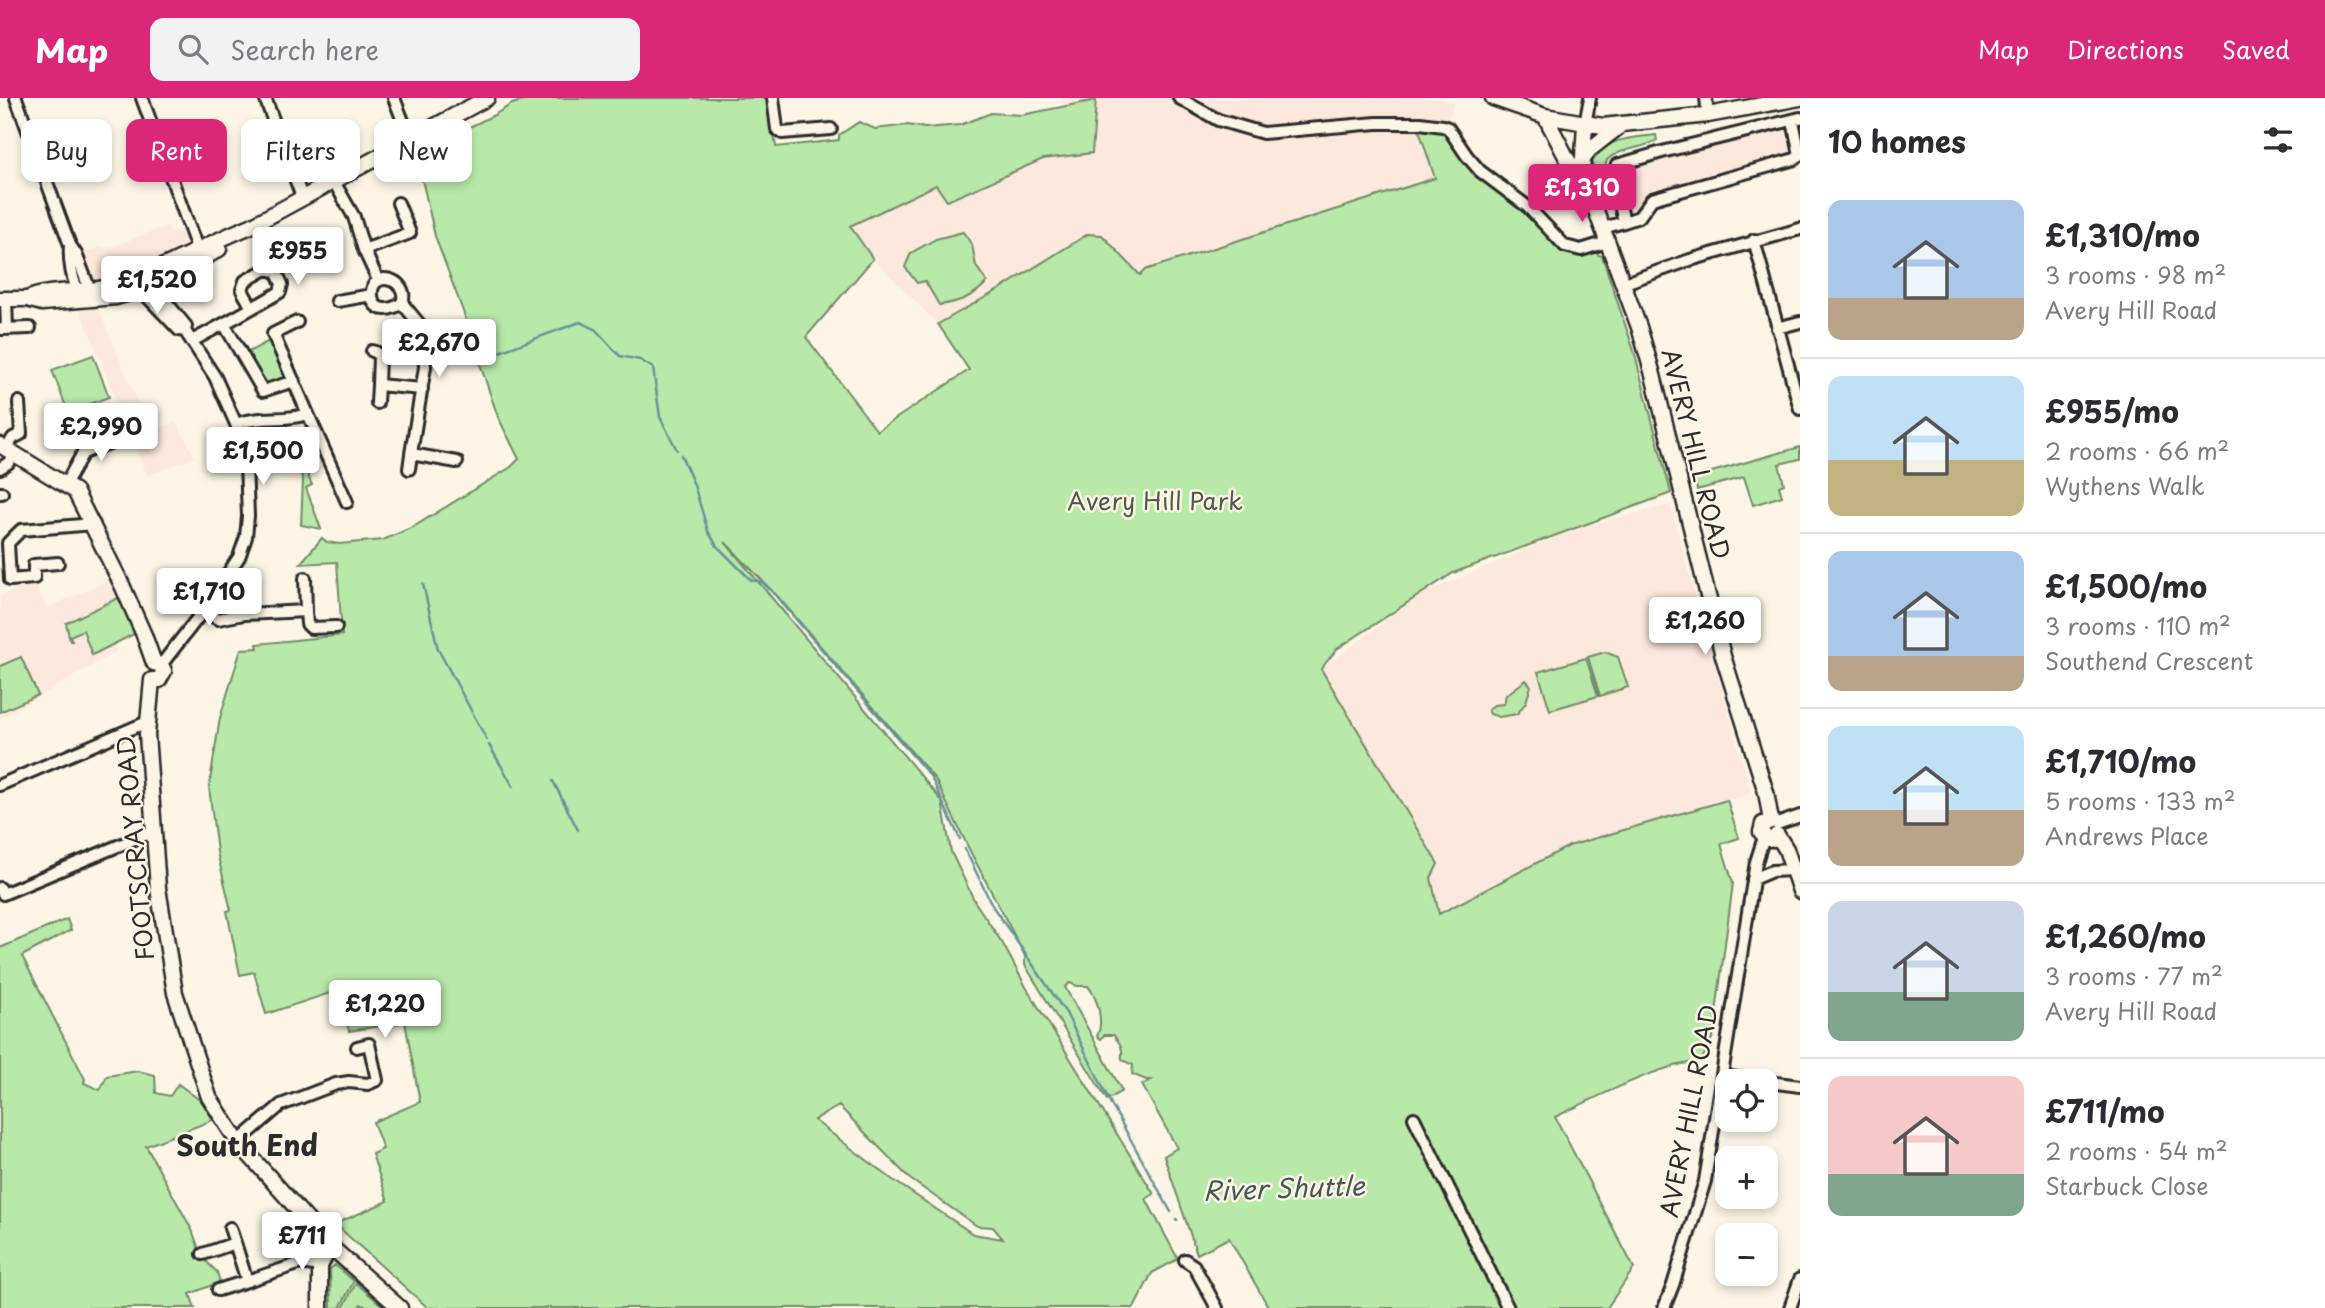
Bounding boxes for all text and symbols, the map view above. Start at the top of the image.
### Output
search box [150,18,640,81]
text: Map [35,24,108,74]
icon: search [174,30,212,68]
text: Search here [230,30,379,69]
text: Map [1978,31,2029,67]
text: Directions [2067,31,2184,67]
text: Saved [2222,31,2290,67]
text: 10 homes [1828,118,1966,163]
chip: Buy [21,119,112,182]
chip: Rent [126,119,227,182]
chip: Filters [241,119,360,182]
chip: New [374,119,472,182]
icon: filters [2259,121,2297,159]
pin: £1,310 [1525,164,1639,224]
text: £1,310 [1544,169,1620,204]
text: £1,310/mo [2045,212,2200,257]
pin: £955 [257,228,339,287]
icon: home [1884,228,1968,312]
text: £955 [268,232,328,267]
pin: £1,520 [100,256,214,316]
text: 3 rooms · 98 m² [2045,257,2226,292]
text: £1,520 [117,261,197,296]
text: Avery Hill Road [2045,292,2217,327]
pin: £2,670 [382,320,496,379]
text: £2,670 [398,324,480,359]
street label: AVERY HILL ROAD [1653,344,1741,563]
text: £955/mo [2045,388,2179,433]
pin: £2,990 [44,404,158,463]
icon: home [1884,404,1968,488]
text: £2,990 [60,408,142,443]
pin: £1,500 [206,428,320,487]
text: £1,500 [222,432,304,467]
text: 2 rooms · 66 m² [2045,433,2229,468]
text: Wythens Walk [2045,468,2205,503]
park label: Avery Hill Park [1067,482,1243,518]
text: £1,500/mo [2045,563,2207,608]
pin: £1,710 [152,568,266,628]
text: £1,710 [173,573,245,608]
icon: home [1884,579,1968,663]
pin: £1,260 [1648,598,1762,657]
text: £1,260 [1665,602,1745,637]
text: 3 rooms · 110 m² [2045,608,2231,643]
text: Southend Crescent [2045,643,2253,678]
street label: FOOTSCRAY ROAD [106,734,162,962]
text: £1,710/mo [2045,738,2196,783]
icon: home [1884,754,1968,838]
text: 5 rooms · 133 m² [2045,783,2236,818]
text: Andrews Place [2045,818,2208,853]
text: £1,260/mo [2045,913,2206,958]
icon: home [1884,929,1968,1013]
text: 3 rooms · 77 m² [2045,958,2223,993]
pin: £1,220 [328,981,442,1040]
text: £1,220 [345,985,425,1020]
text: Avery Hill Road [2045,993,2217,1028]
street label: AVERY HILL ROAD [1650,1001,1726,1220]
map controls [1715,1069,1778,1286]
button: locate [1715,1069,1778,1132]
text: £711/mo [2045,1088,2165,1133]
icon: home [1884,1104,1968,1188]
district label: South End [176,1123,318,1166]
text: 2 rooms · 54 m² [2045,1133,2228,1168]
button: + [1715,1146,1778,1209]
water label: River Shuttle [1202,1165,1367,1210]
text: Starbuck Close [2045,1168,2209,1203]
pin: £711 [261,1212,343,1272]
text: £711 [278,1217,326,1252]
button: − [1715,1223,1778,1286]

